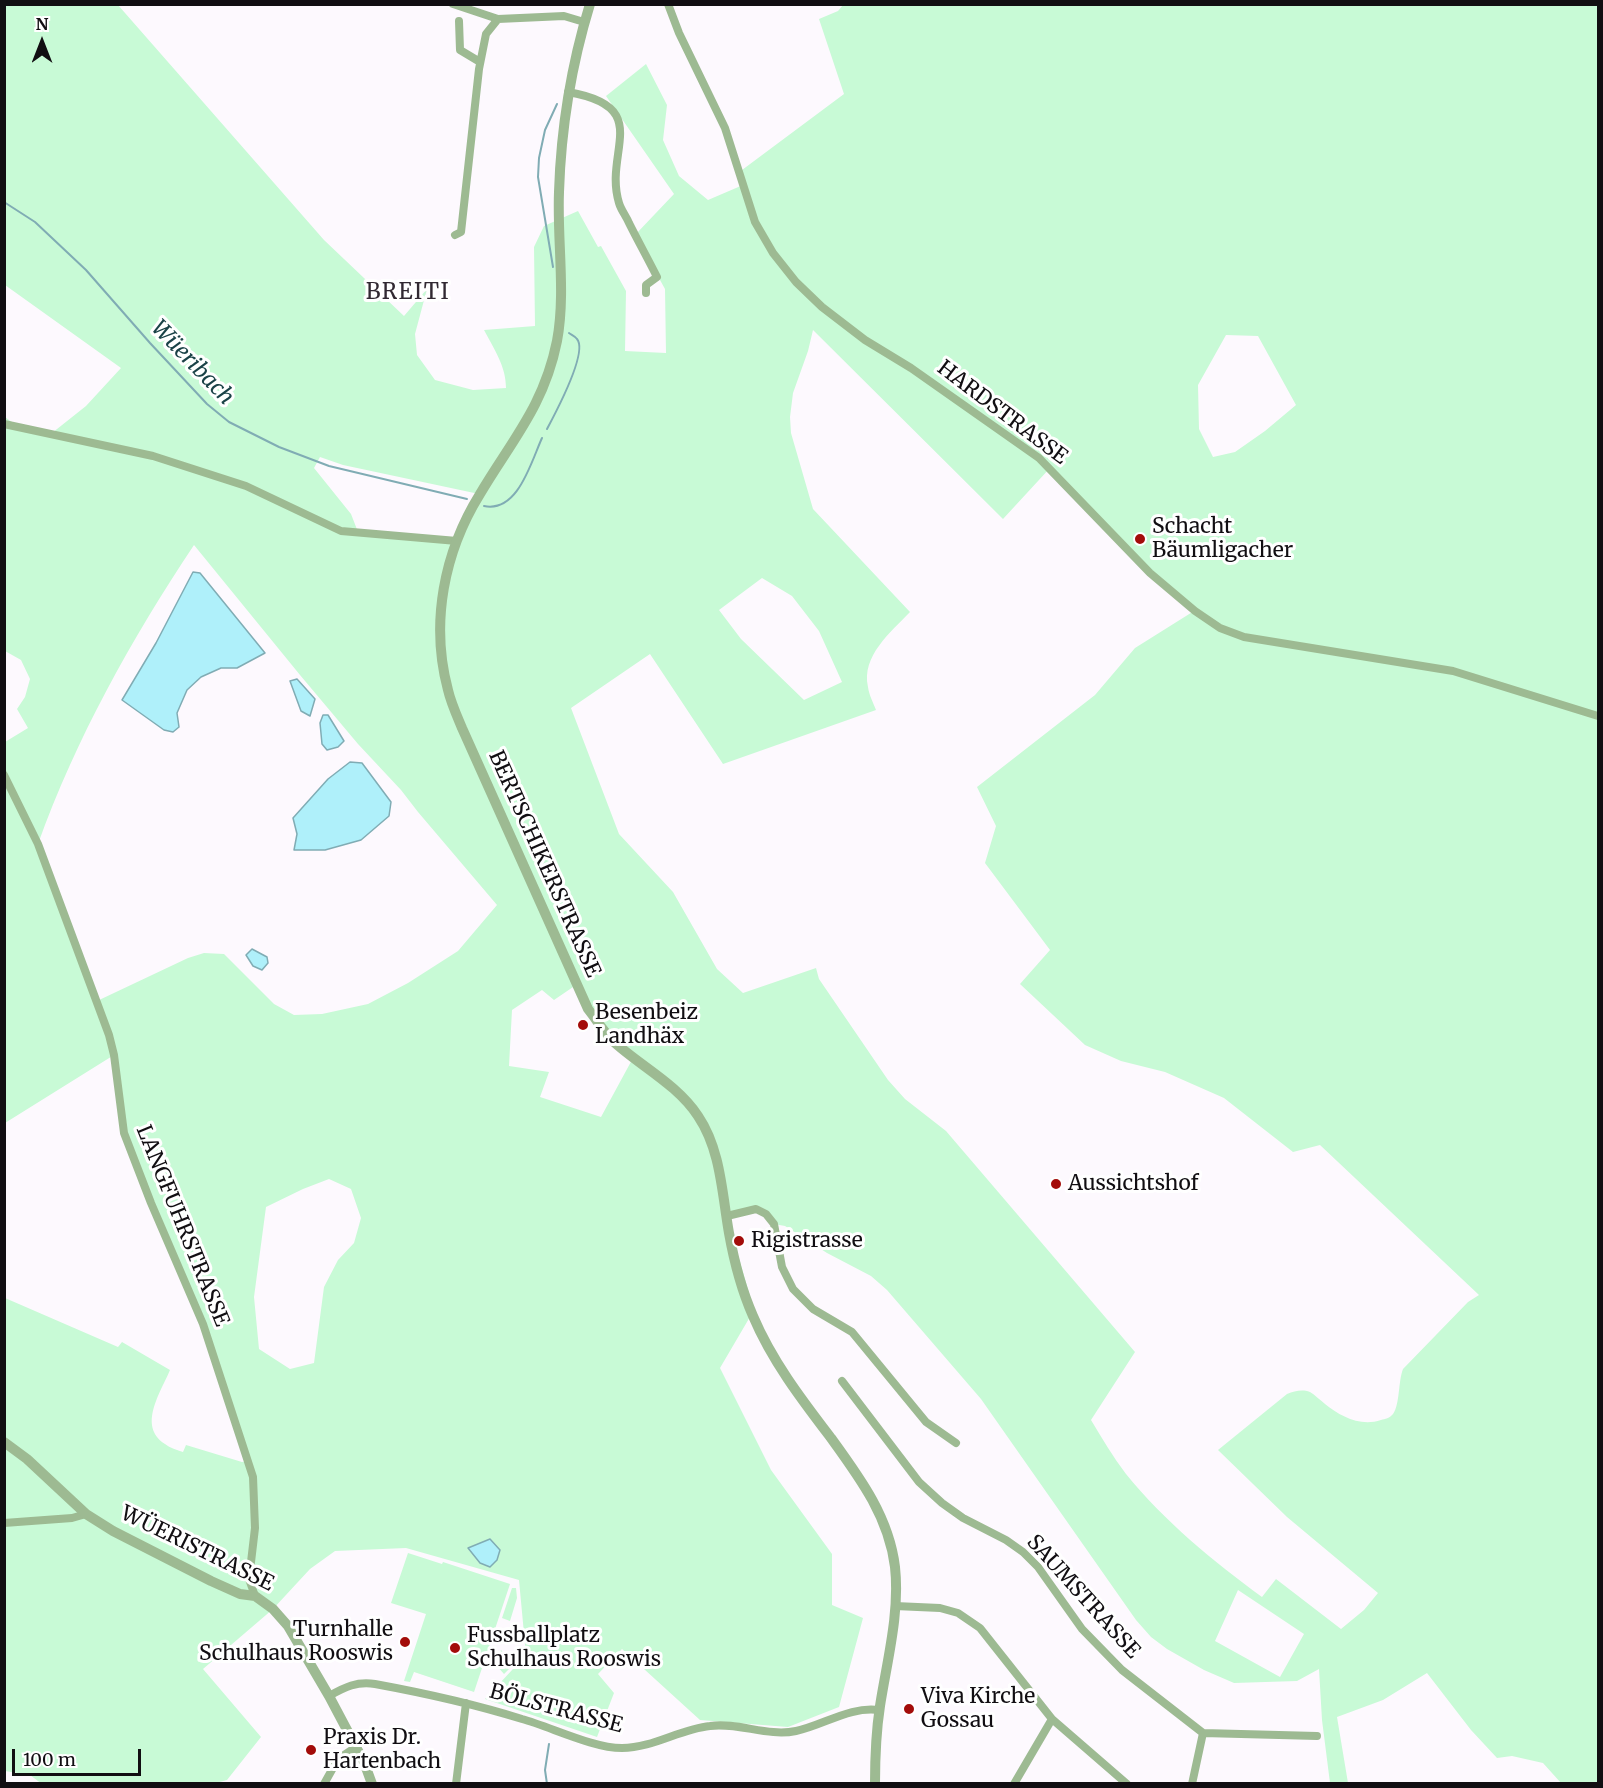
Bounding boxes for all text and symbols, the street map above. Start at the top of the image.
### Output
north arrow [12,12,72,72]
text: N [36,14,48,34]
district label: BREITI [366,280,450,306]
water label: Wüeribach [145,315,239,411]
street label: HARDSTRASSE [932,356,1072,470]
place label: Schacht Bäumligacher [1152,514,1293,564]
marker: Schacht Bäumligacher [1133,532,1147,546]
street label: BERTSCHIKERSTRASSE [483,747,605,981]
place label: Besenbeiz Landhäx [595,1000,698,1050]
marker: Besenbeiz Landhäx [576,1018,590,1032]
street label: LANGFUHRSTRASSE [130,1122,234,1330]
place label: Aussichtshof [1068,1171,1199,1197]
marker: Aussichtshof [1049,1177,1063,1191]
place label: Rigistrasse [751,1228,863,1254]
marker: Rigistrasse [732,1234,746,1248]
street label: WÜERISTRASSE [116,1501,278,1597]
street label: SAUMSTRASSE [1021,1530,1145,1664]
place label: Turnhalle Schulhaus Rooswis [199,1617,393,1667]
place label: Fussballplatz Schulhaus Rooswis [467,1623,661,1673]
marker: Turnhalle Schulhaus Rooswis [398,1635,412,1649]
marker: Fussballplatz Schulhaus Rooswis [448,1641,462,1655]
street label: BÖLSTRASSE [487,1679,625,1739]
place label: Viva Kirche Gossau [921,1684,1035,1734]
marker: Viva Kirche Gossau [902,1702,916,1716]
place label: Praxis Dr. Hartenbach [323,1725,441,1775]
scale bar [15,1737,144,1775]
marker: Praxis Dr. Hartenbach [304,1743,318,1757]
text: 100 m [23,1748,76,1771]

